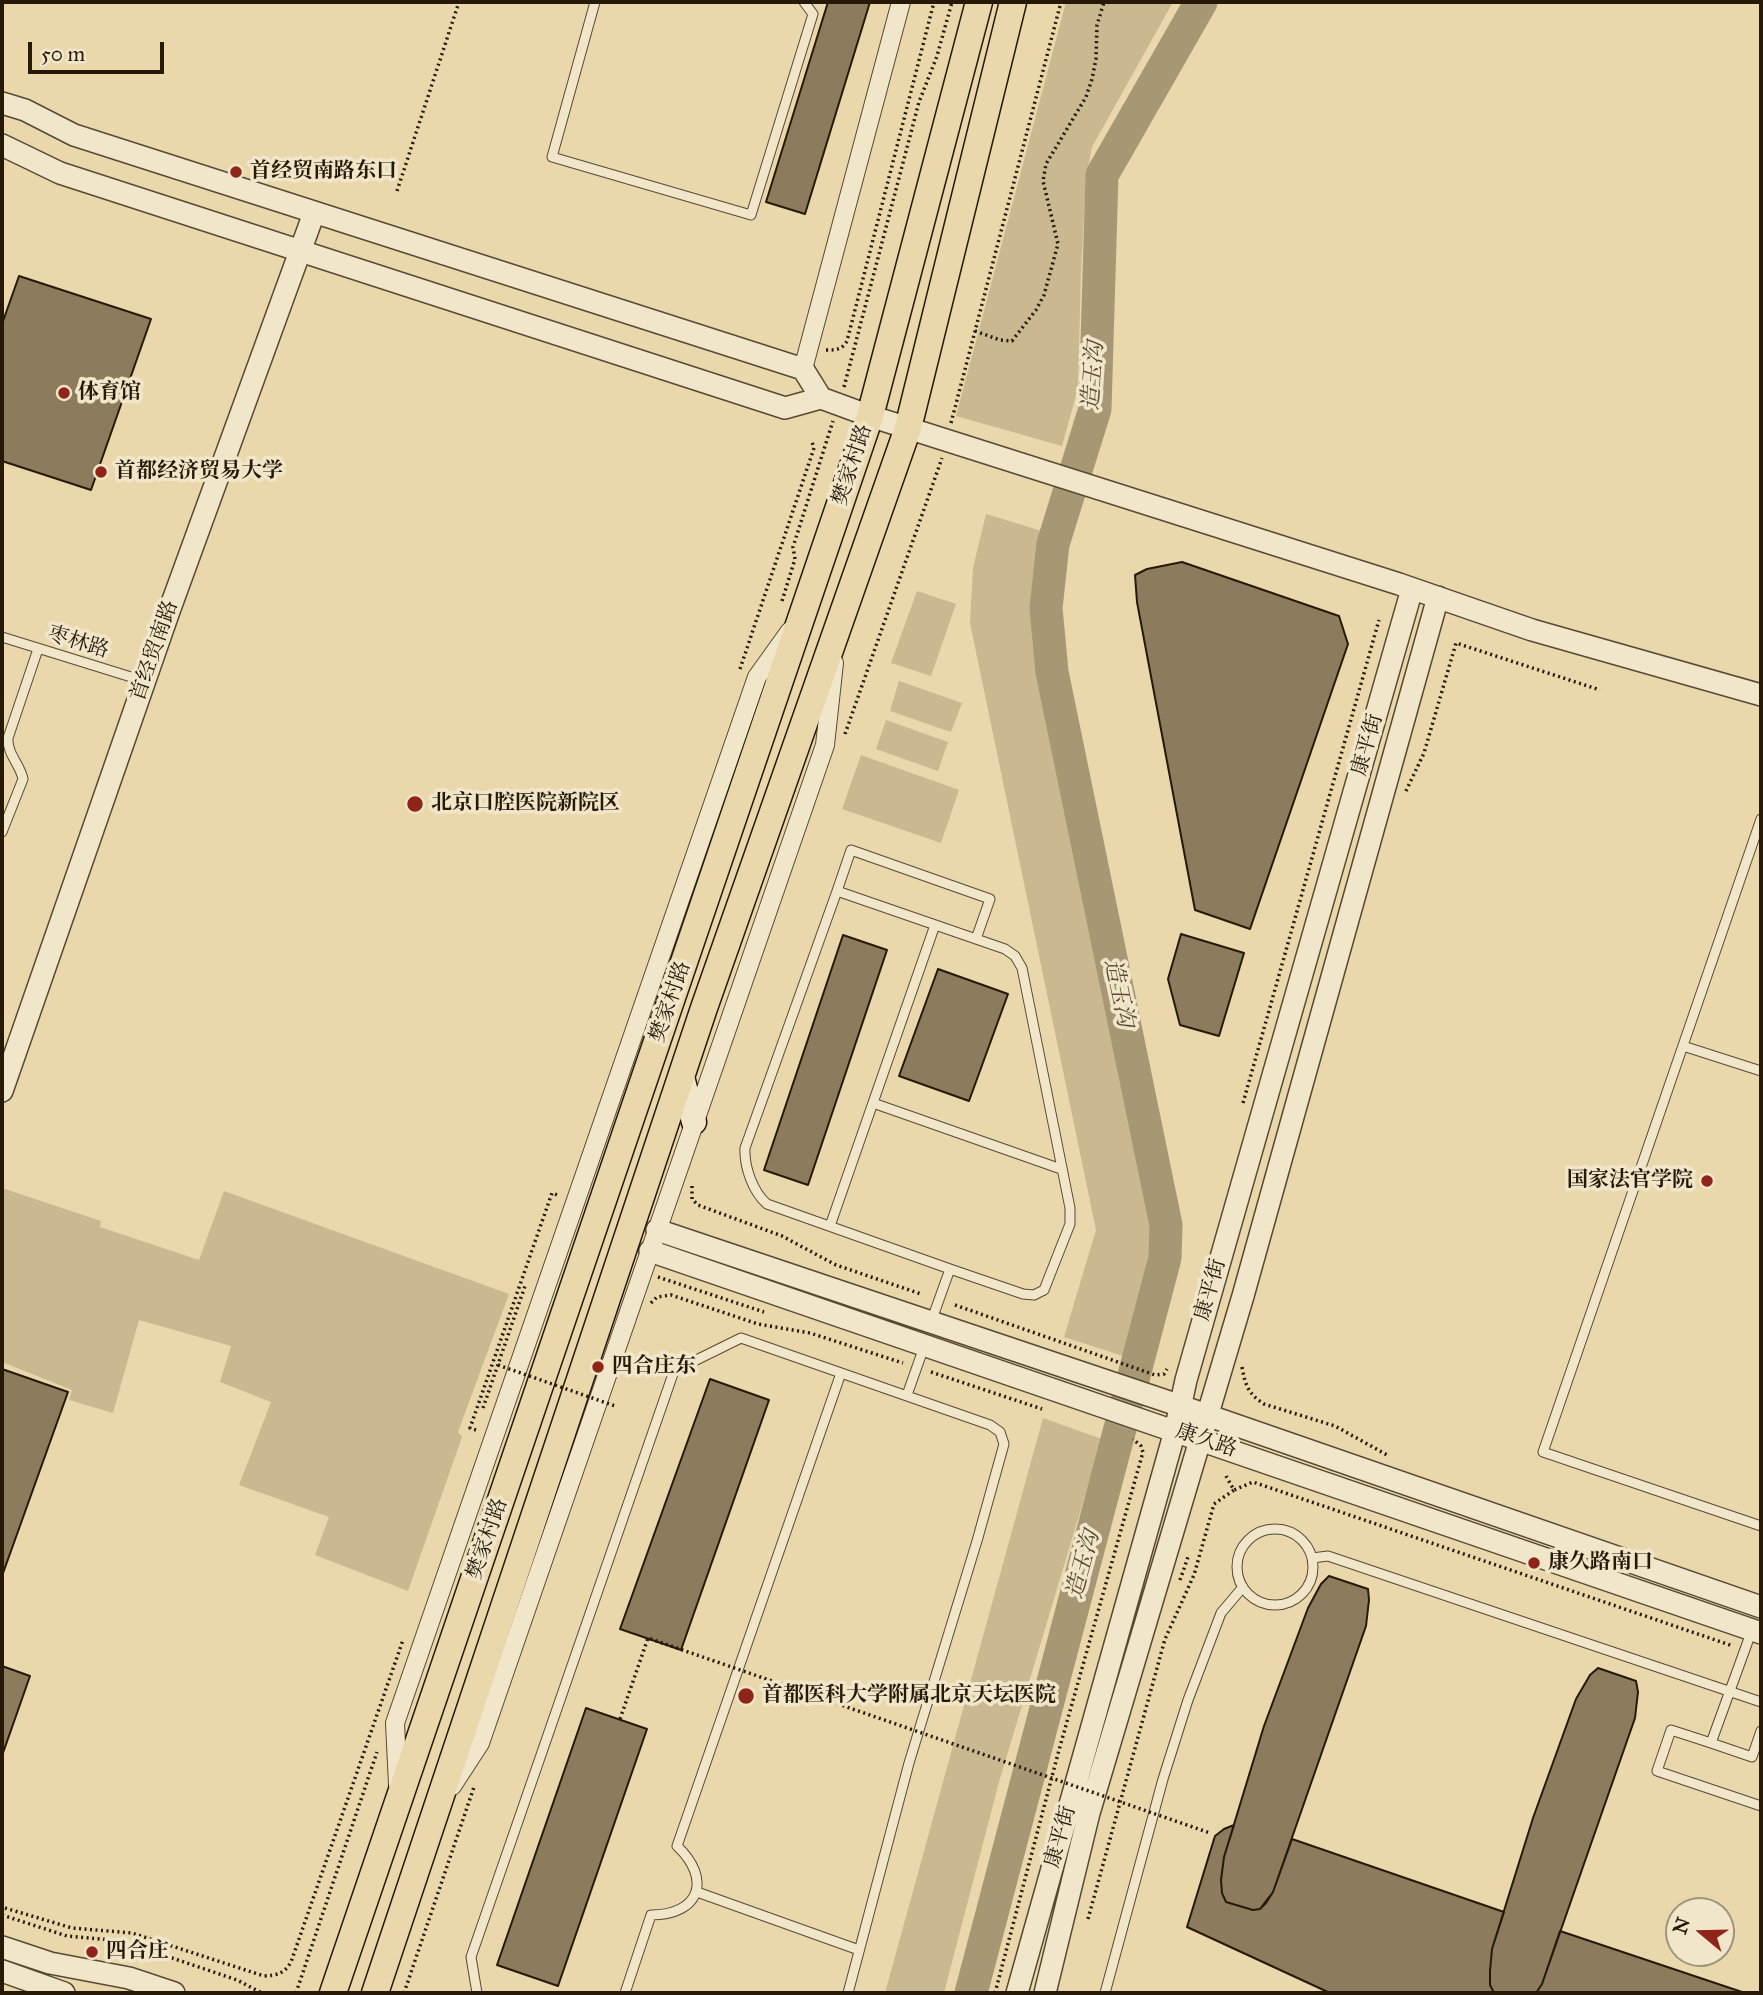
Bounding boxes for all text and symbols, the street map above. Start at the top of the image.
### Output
scale bar [32,28,168,72]
text: 50 m [41,41,85,67]
place label: 首经贸南路东口 [250,159,397,185]
marker: 首经贸南路东口 [228,164,244,180]
water label: 造玉沟 [1078,341,1110,411]
place label: 体育馆 [78,380,141,406]
marker: 体育馆 [56,385,72,401]
street label: 樊家村路 [828,421,878,509]
place label: 首都经济贸易大学 [115,459,283,485]
marker: 首都经济贸易大学 [93,464,109,480]
street label: 首经贸南路 [126,597,184,705]
street label: 枣林路 [44,622,112,664]
street label: 康平街 [1347,711,1389,779]
place label: 北京口腔医院新院区 [431,791,620,817]
marker: 北京口腔医院新院区 [405,794,425,814]
water label: 造玉沟 [1097,956,1139,1030]
street label: 樊家村路 [645,958,697,1046]
place label: 国家法官学院 [1567,1168,1693,1194]
marker: 国家法官学院 [1699,1173,1715,1189]
street label: 康平街 [1190,1256,1232,1324]
place label: 四合庄东 [612,1354,696,1380]
marker: 四合庄东 [590,1359,606,1375]
street label: 康久路 [1172,1419,1240,1463]
street label: 樊家村路 [462,1495,514,1583]
water label: 造玉沟 [1062,1528,1106,1602]
place label: 康久路南口 [1548,1550,1653,1576]
marker: 康久路南口 [1526,1555,1542,1571]
place label: 首都医科大学附属北京天坛医院 [762,1683,1056,1709]
marker: 首都医科大学附属北京天坛医院 [736,1686,756,1706]
street label: 康平街 [1040,1803,1082,1871]
north arrow [1665,1897,1735,1967]
text: N [1668,1914,1695,1937]
place label: 四合庄 [106,1939,169,1965]
marker: 四合庄 [84,1944,100,1960]

